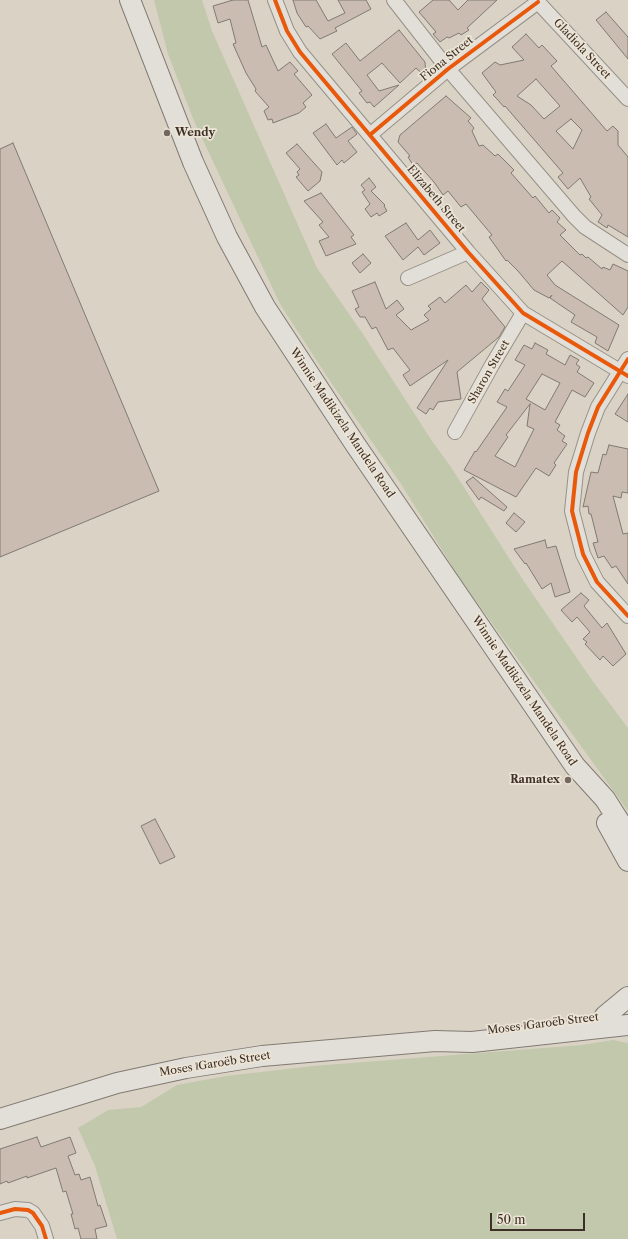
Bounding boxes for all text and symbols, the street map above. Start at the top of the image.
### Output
street label: Gladiola Street [551,16,613,82]
street label: Fiona Street [418,34,476,84]
place label: Wendy [175,126,215,140]
marker: Wendy [162,128,172,138]
street label: Elizabeth Street [404,163,468,235]
street label: Sharon Street [465,338,513,406]
street label: Winnie Madikizela Mandela Road [287,346,397,500]
street label: Winnie Madikizela Mandela Road [469,614,579,768]
place label: Ramatex [510,773,560,787]
marker: Ramatex [563,775,573,785]
street label: Moses ǁGaroëb Street [487,1011,599,1037]
street label: Moses ǁGaroëb Street [159,1049,271,1079]
scale bar [492,1205,587,1231]
text: 50 m [497,1212,526,1227]

